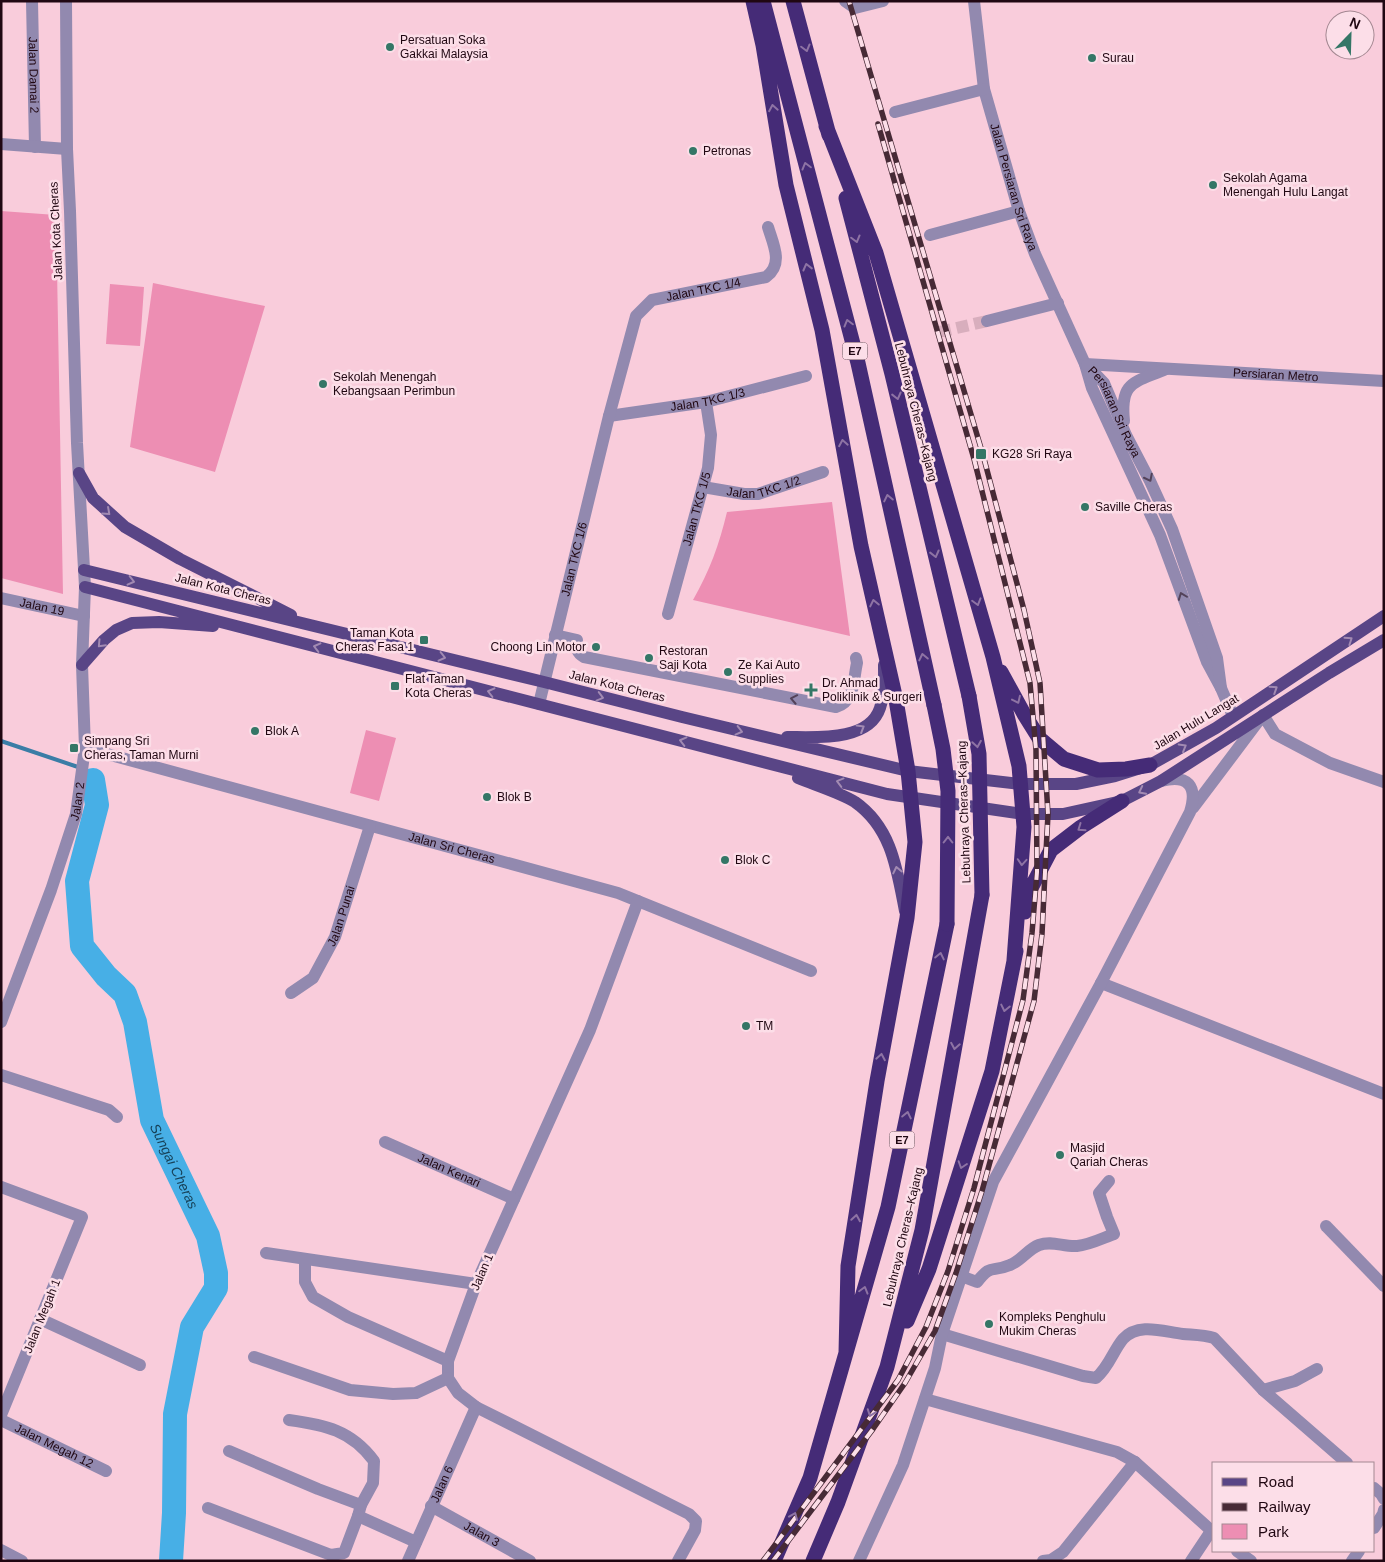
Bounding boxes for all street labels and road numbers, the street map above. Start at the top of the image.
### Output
street label: Jalan Damai 2 [26,36,41,114]
street label: Jalan Persiaran Sri Raya [987,122,1040,253]
street label: Jalan Kota Cheras [46,181,66,281]
street label: Jalan TKC 1/4 [665,275,742,304]
street label: Lebuhraya Cheras–Kajang [892,341,940,483]
road number: E7 [842,342,868,360]
street label: Persiaran Sri Raya [1085,364,1144,460]
street label: Persiaran Metro [1233,365,1319,384]
street label: Jalan TKC 1/3 [669,385,747,414]
street label: Jalan TKC 1/5 [680,470,714,547]
street label: Jalan TKC 1/2 [726,473,803,501]
street label: Jalan TKC 1/6 [558,520,590,598]
street label: Jalan Kota Cheras [173,570,273,608]
street label: Jalan 19 [18,595,66,619]
street label: Jalan Kota Cheras [567,667,667,705]
street label: Jalan Hulu Langat [1151,691,1242,753]
street label: Lebuhraya Cheras–Kajang [955,740,973,884]
street label: Jalan 2 [67,781,87,822]
street label: Jalan Sri Cheras [407,829,496,866]
street label: Jalan Punai [324,884,358,949]
road number: E7 [890,1132,914,1148]
street label: Jalan Kenari [416,1150,482,1190]
street label: Lebuhraya Cheras–Kajang [880,1166,926,1308]
street label: Jalan 1 [468,1251,496,1293]
street label: Jalan Megah 1 [21,1277,63,1355]
street label: Jalan Megah 12 [13,1421,96,1471]
street label: Jalan 6 [428,1463,456,1505]
street label: Jalan 3 [461,1519,502,1550]

